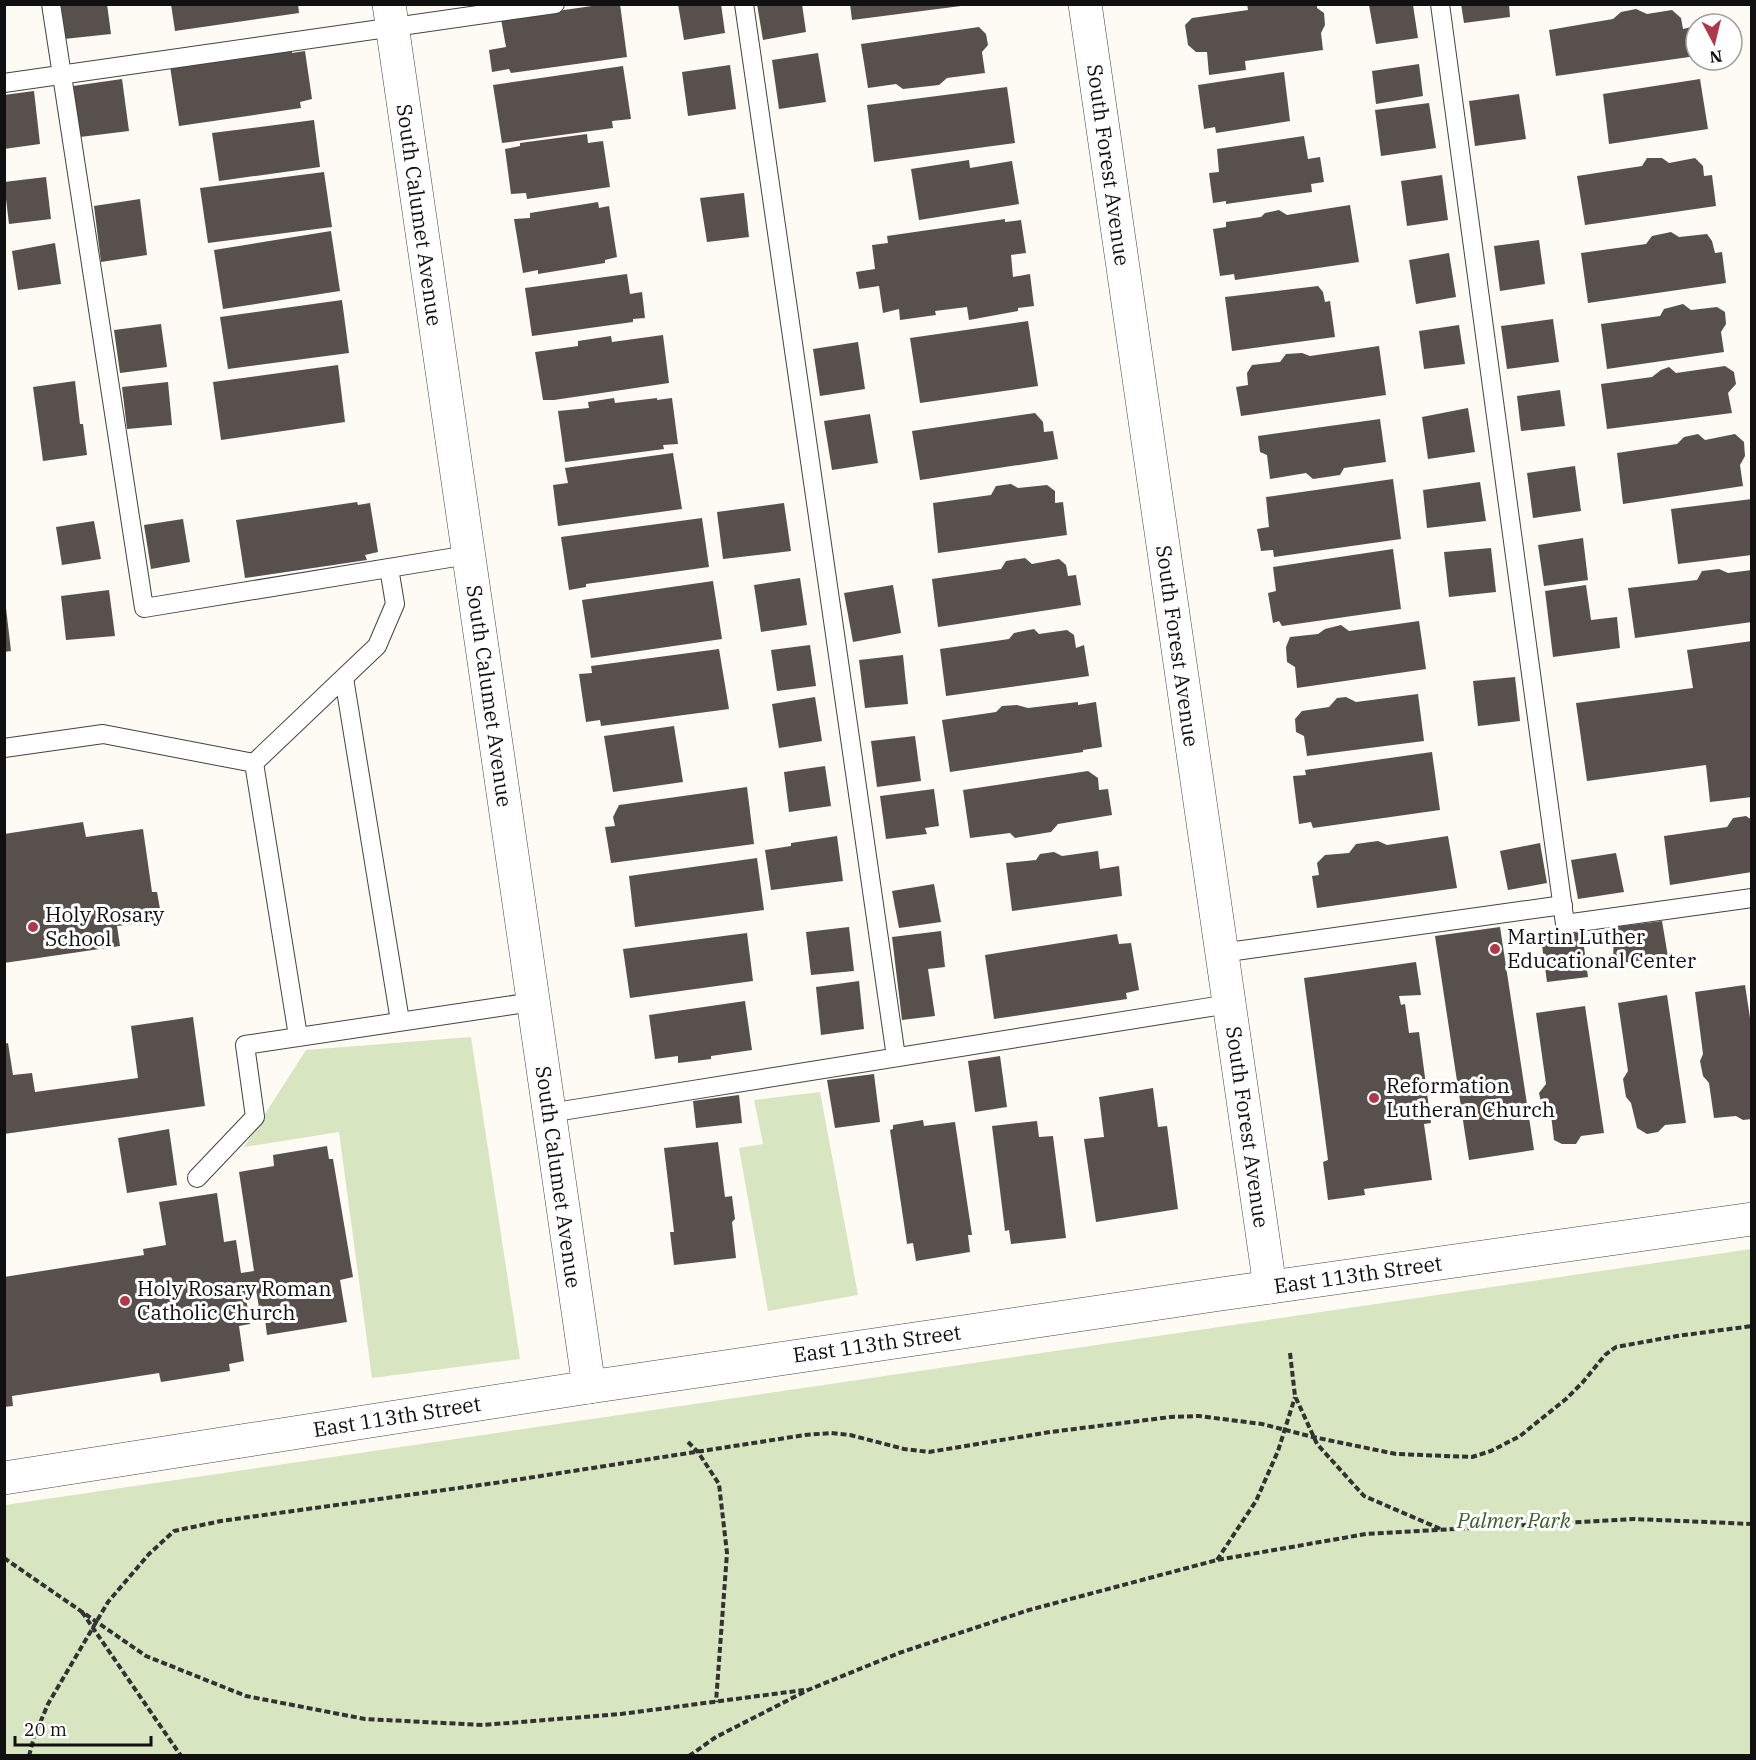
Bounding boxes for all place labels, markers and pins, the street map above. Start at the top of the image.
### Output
place label: Holy Rosary School [45,900,165,952]
marker: Holy Rosary School [26,920,40,934]
place label: Martin Luther Educational Center [1507,922,1697,974]
marker: Martin Luther Educational Center [1488,942,1502,956]
place label: Reformation Lutheran Church [1386,1071,1555,1123]
marker: Reformation Lutheran Church [1367,1091,1381,1105]
place label: Holy Rosary Roman Catholic Church [137,1274,332,1326]
marker: Holy Rosary Roman Catholic Church [118,1294,132,1308]

